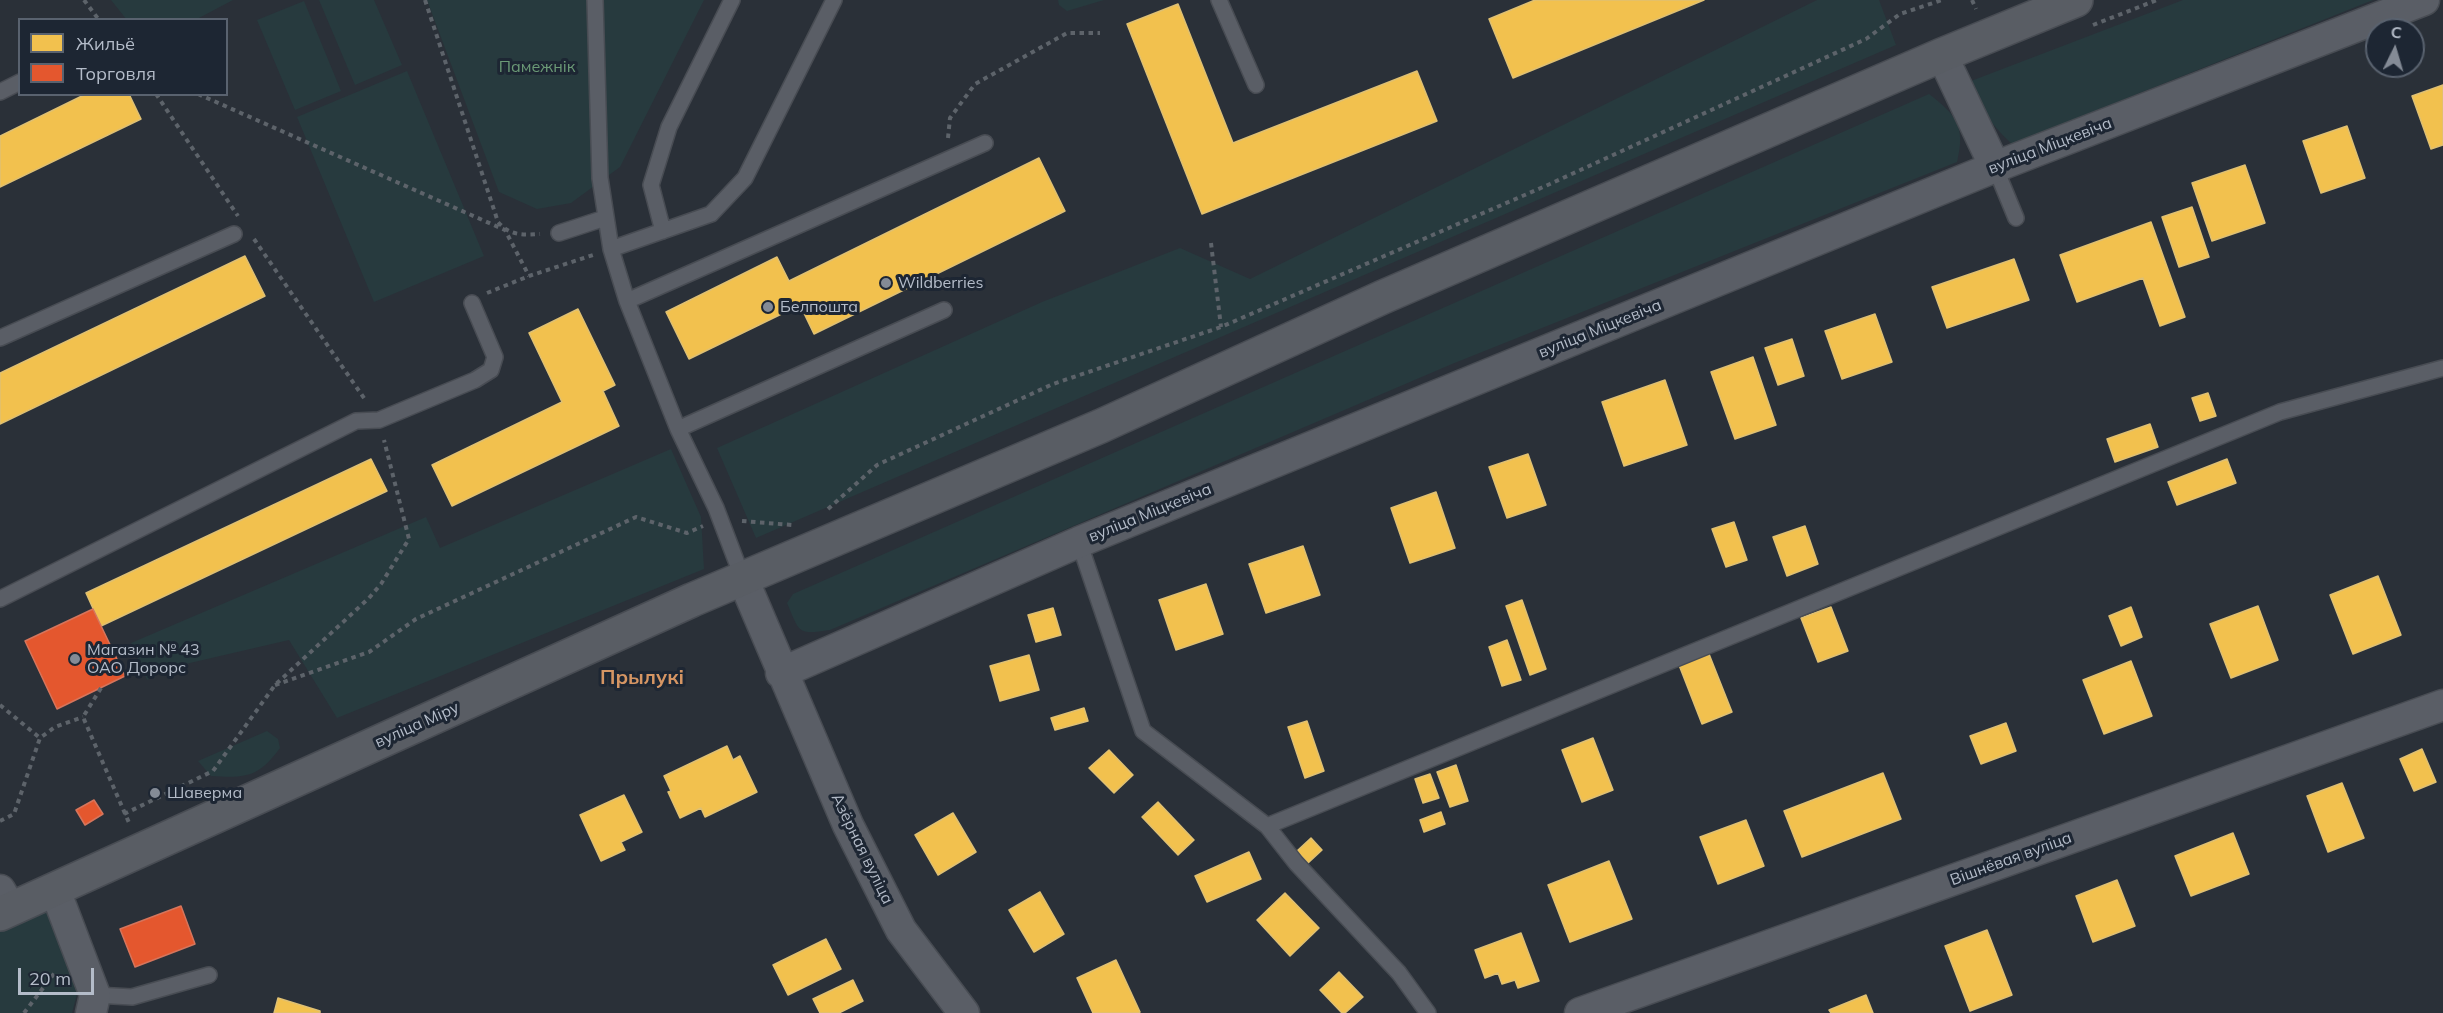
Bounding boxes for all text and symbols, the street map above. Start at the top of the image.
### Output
legend [18,18,228,96]
north arrow [2365,18,2425,78]
text: С [2390,22,2403,43]
text: Жильё [76,32,135,55]
park label: Памежнік [499,57,575,77]
text: Торговля [76,62,156,85]
street label: вуліца Міцкевіча [1986,114,2114,178]
place label: Wildberries [898,273,983,293]
marker: Wildberries [879,276,893,290]
street label: вуліца Міцкевіча [1536,296,1664,362]
place label: Белпошта [780,297,858,317]
marker: Белпошта [761,300,775,314]
street label: вуліца Міцкевіча [1086,480,1214,546]
place label: Магазин № 43 ОАО Дорорс [87,640,200,678]
marker: Магазин № 43 ОАО Дорорс [68,652,82,666]
district label: Прылукі [600,666,684,690]
street label: вуліца Міру [372,698,462,752]
place label: Шаверма [167,783,242,803]
marker: Шаверма [148,786,162,800]
street label: Азёрная вуліца [827,791,897,907]
street label: Вішнёвая вуліца [1948,828,2074,890]
scale bar [21,956,98,994]
text: 20 m [29,967,71,990]

